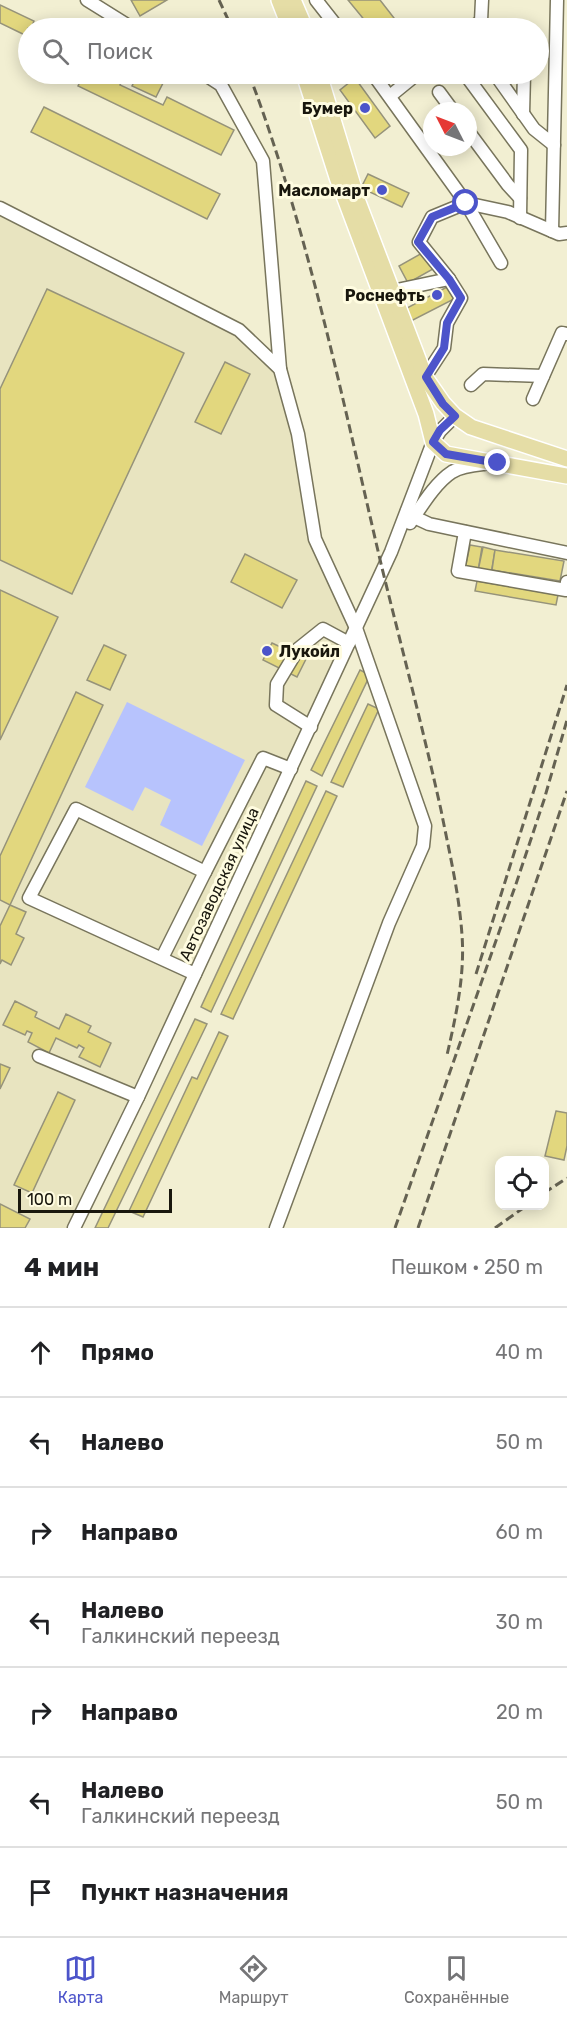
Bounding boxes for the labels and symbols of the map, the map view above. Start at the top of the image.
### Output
place label: Бумер [302,99,353,118]
marker: Бумер [358,101,372,115]
north arrow [423,102,477,156]
place label: Масломарт [278,181,370,200]
marker: Масломарт [375,183,389,197]
route start [452,189,478,215]
place label: Роснефть [345,286,425,305]
marker: Роснефть [430,288,444,302]
route end [484,449,510,475]
place label: Лукойл [279,642,340,661]
marker: Лукойл [260,644,274,658]
street label: Автозаводская улица [175,804,263,964]
scale bar [18,1186,172,1214]

